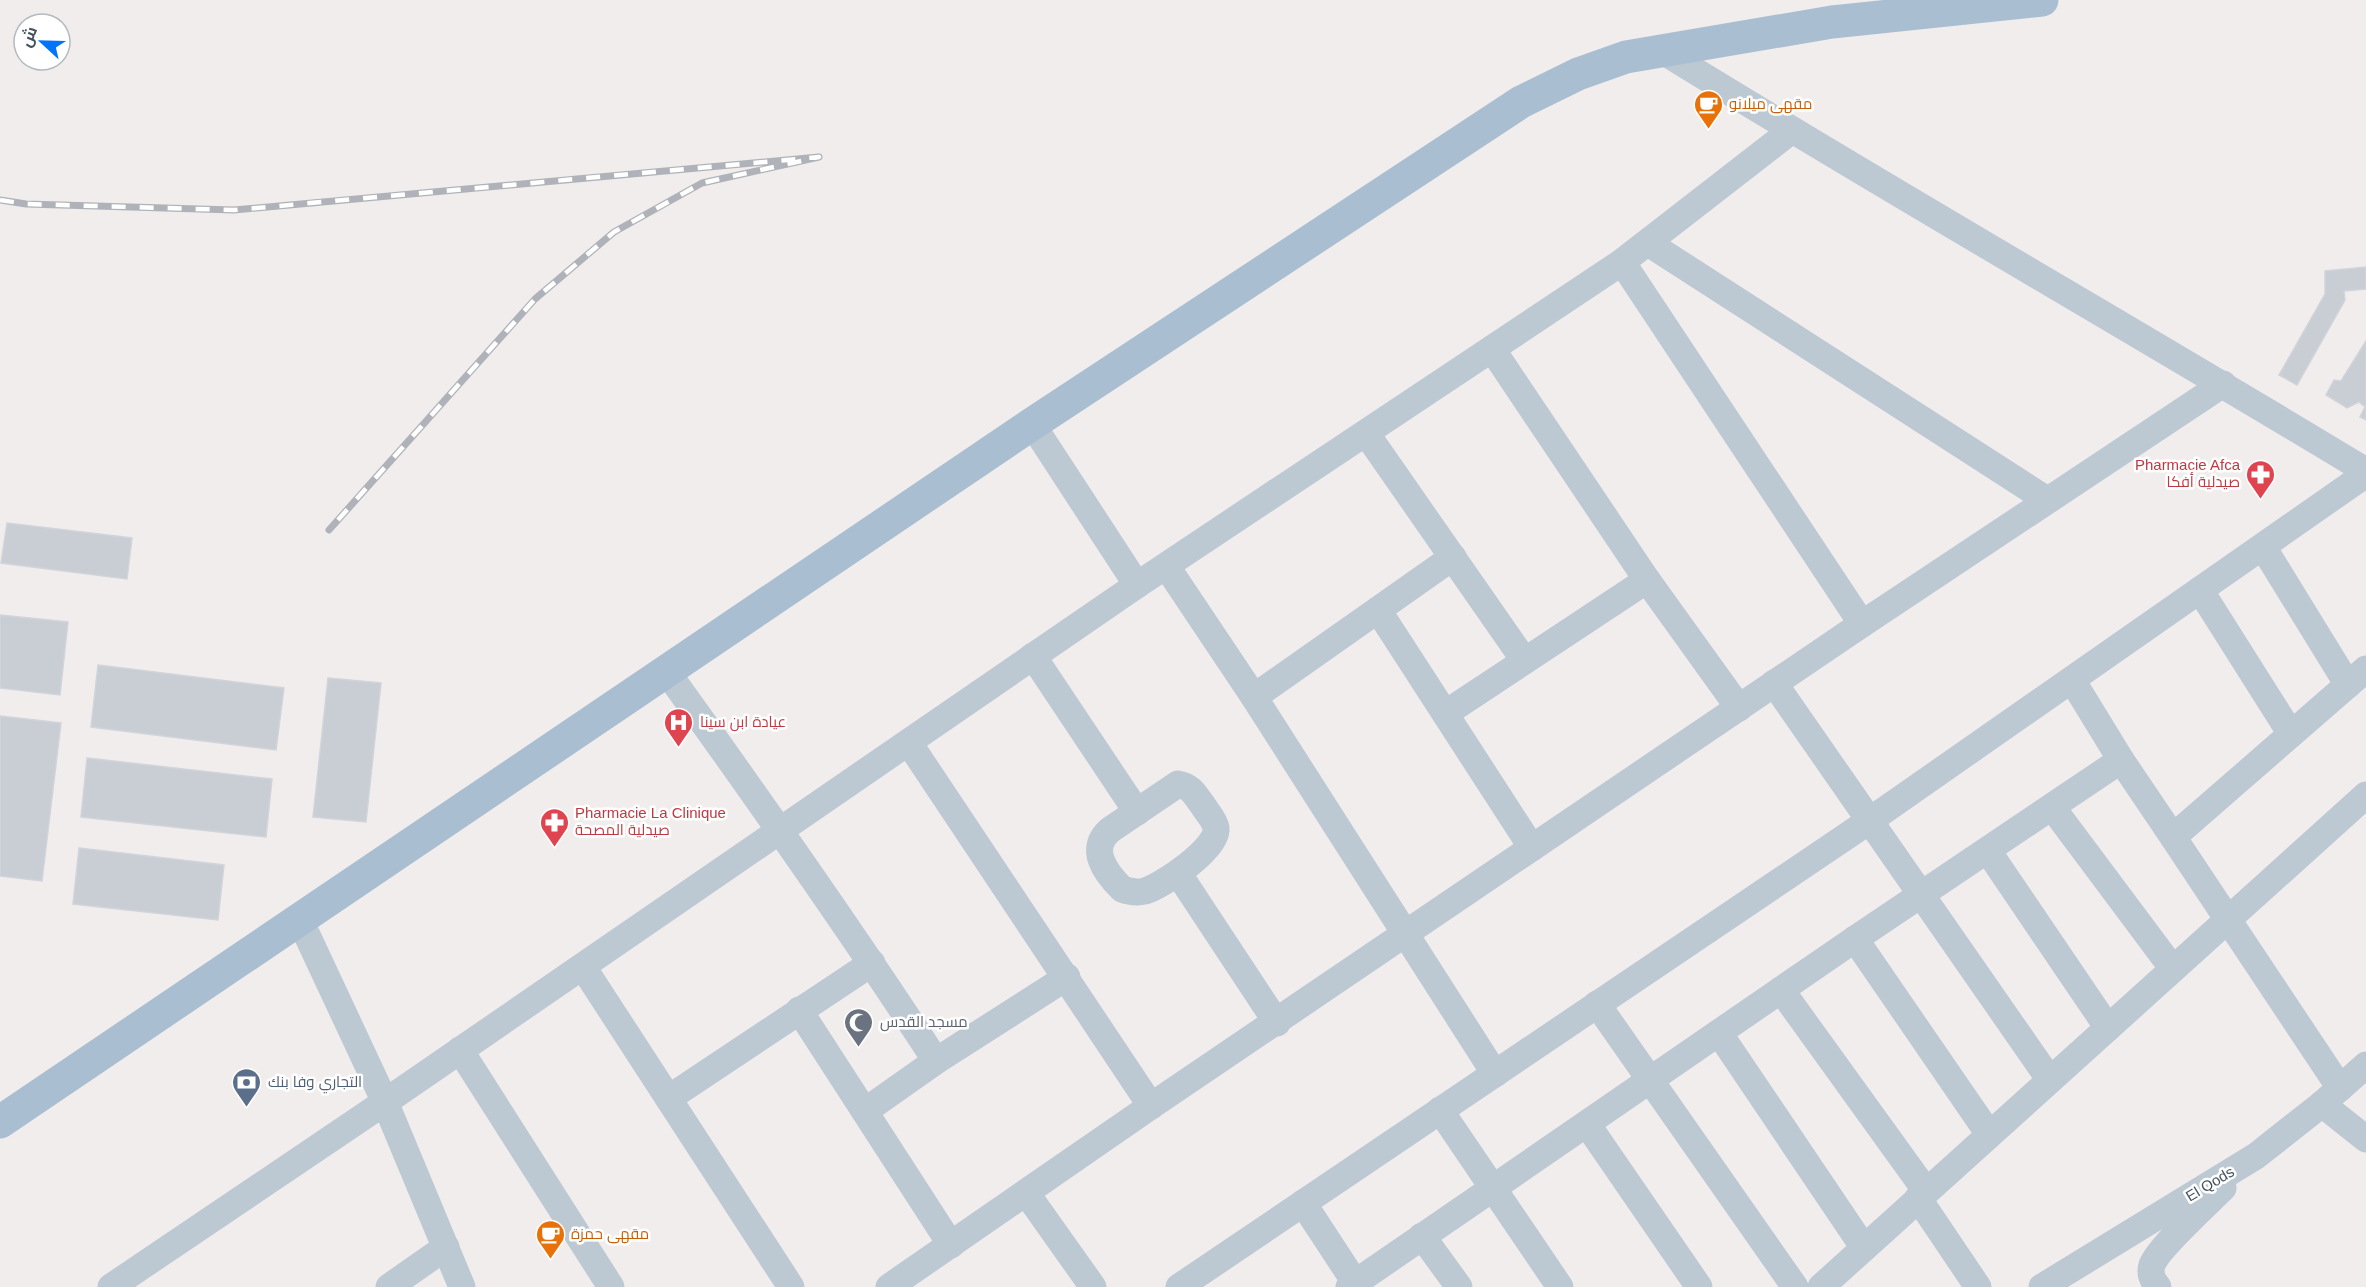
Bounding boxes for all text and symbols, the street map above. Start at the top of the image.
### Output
north arrow [12,12,72,72]
text: ش [17,24,41,50]
cafe icon: مقهى ميلانو [1692,88,1724,130]
place label: مقهى ميلانو [1729,95,1812,114]
place label: Pharmacie Afca صيدلية أفكا [2135,456,2241,490]
pharmacy icon: Pharmacie Afca صيدلية أفكا [2245,458,2277,500]
hospital icon: عيادة ابن سينا [663,706,695,748]
place label: عيادة ابن سينا [700,713,786,732]
place label: Pharmacie La Clinique صيدلية المصحة [575,804,726,838]
pharmacy icon: Pharmacie La Clinique صيدلية المصحة [538,806,570,848]
mosque icon: مسجد القدس [843,1006,875,1048]
place label: مسجد القدس [880,1013,968,1032]
bank icon: التجاري وفا بنك [231,1066,263,1108]
place label: التجاري وفا بنك [268,1073,362,1094]
street label: El Qods [2182,1163,2237,1205]
cafe icon: مقهى حمزة [534,1218,566,1260]
place label: مقهى حمزة [571,1225,649,1244]

